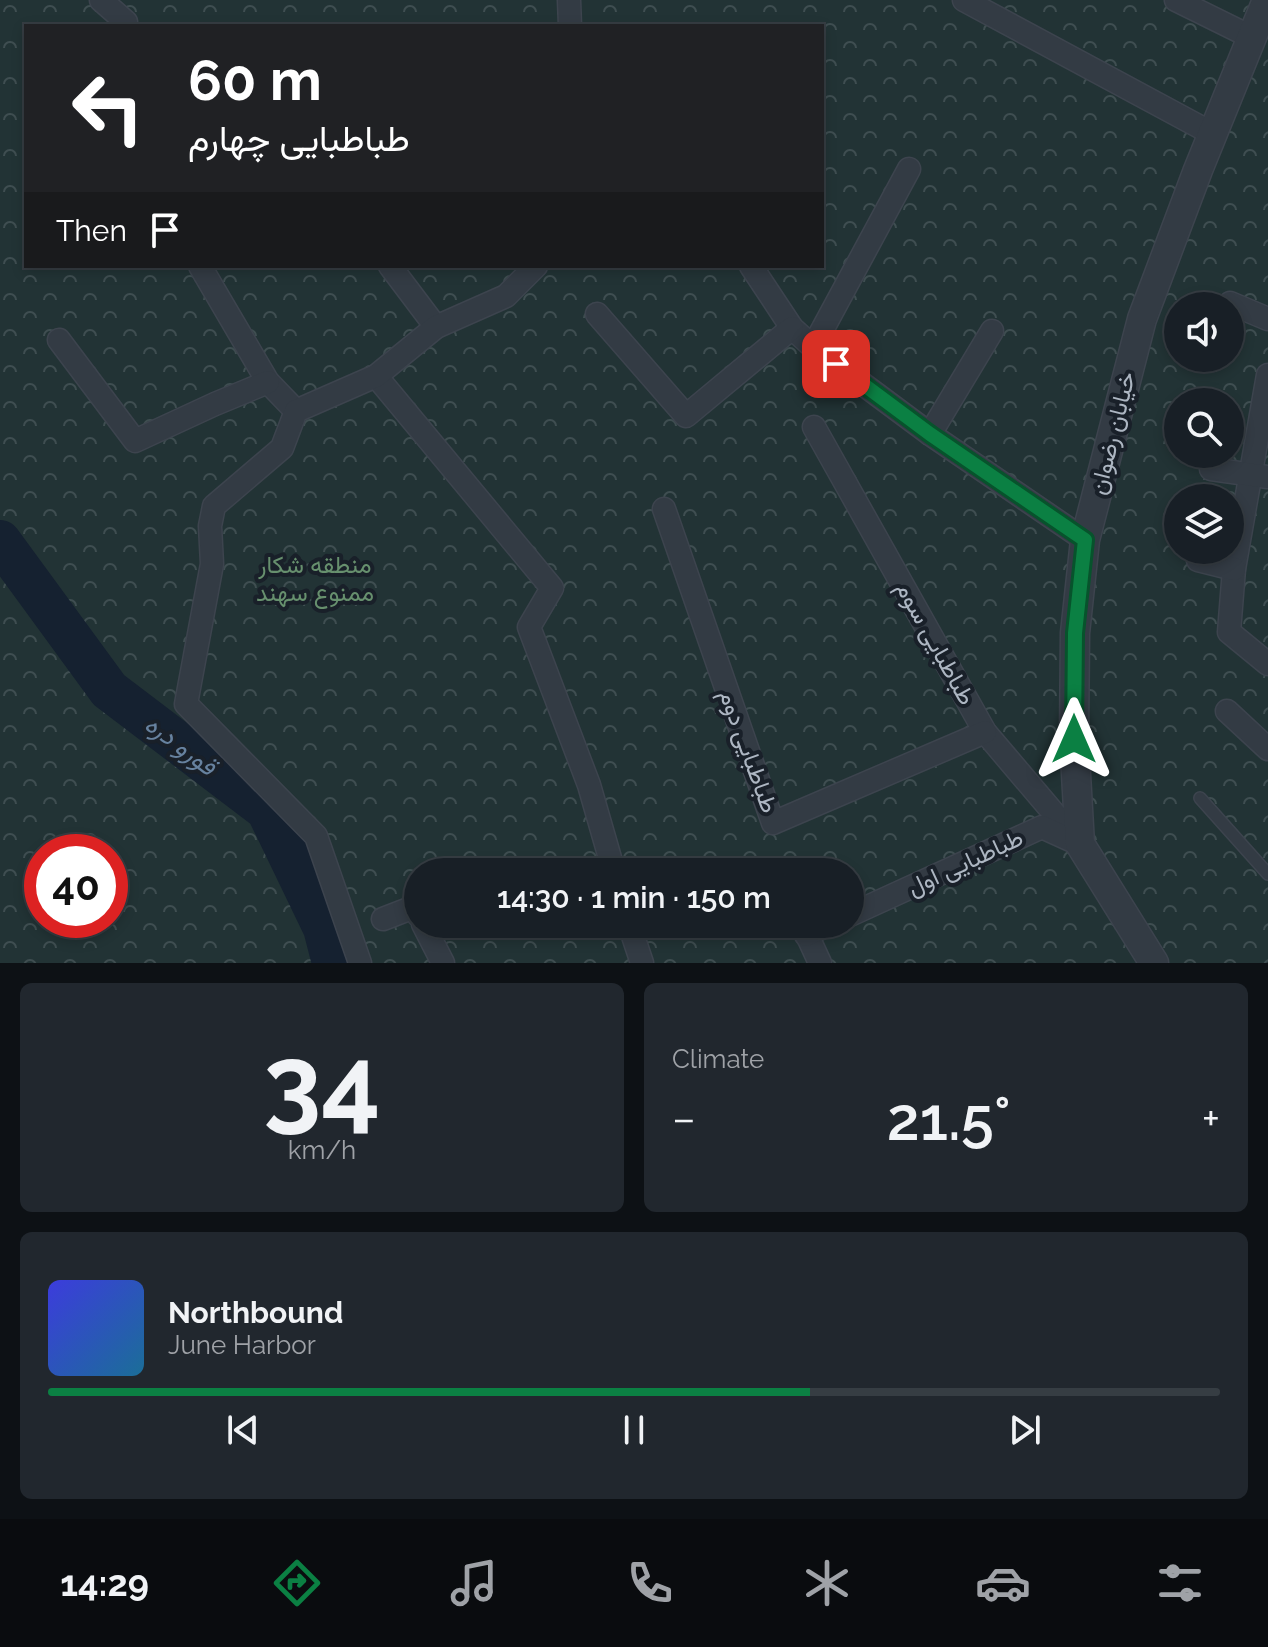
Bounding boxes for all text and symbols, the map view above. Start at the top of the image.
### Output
text: 60 m [188,47,322,113]
icon: left [56,56,160,160]
text: طباطبایی چهارم [188,117,410,159]
icon: arrive [143,208,187,252]
text: Then [56,213,127,248]
map controls [1164,292,1244,564]
button: sound [1164,292,1244,372]
pin [802,330,870,398]
icon: arrive [814,342,858,386]
street label: خیابان رضوان [1083,369,1142,498]
button: search [1164,388,1244,468]
button: layers [1164,484,1244,564]
park label: منطقه شکار ممنوع سهند [256,550,374,609]
street label: طباطبایی سوم [888,576,982,711]
street label: طباطبایی دوم [711,685,785,817]
position arrow [1032,697,1116,781]
water label: قورو دره [139,709,224,784]
street label: طباطبایی اول [902,823,1028,902]
speed limit sign: 40 [24,834,128,938]
text: 14:30 · 1 min · 150 m [497,880,771,915]
text: 34 [263,1022,381,1144]
text: Climate [672,1044,764,1074]
text: 21.5° [887,1084,1011,1154]
text: − [672,1093,696,1144]
text: + [1202,1093,1220,1144]
text: km/h [288,1135,356,1165]
text: Northbound [168,1295,343,1330]
text: June Harbor [168,1330,316,1360]
icon: previous [221,1408,265,1452]
icon: pause [612,1408,656,1452]
icon: next [1003,1408,1047,1452]
icon: directions [269,1555,325,1611]
icon: music [446,1555,502,1611]
icon: phone [622,1555,678,1611]
icon: climate [799,1555,855,1611]
icon: car [975,1555,1031,1611]
icon: filters [1152,1555,1208,1611]
text: 14:29 [60,1562,149,1604]

